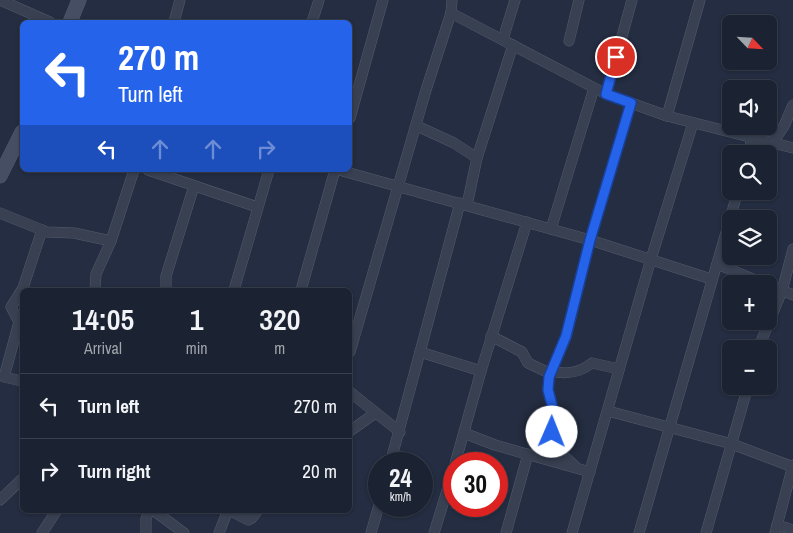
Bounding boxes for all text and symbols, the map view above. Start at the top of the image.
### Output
north arrow [722,15,778,70]
map controls [722,15,777,395]
text: 270 m [118,34,199,81]
pin [595,36,637,78]
icon: left [35,40,100,105]
icon: arrive [602,43,630,71]
text: Turn left [118,79,183,109]
button: sound [722,80,777,135]
icon: left [93,135,121,163]
icon: ahead [146,135,174,163]
icon: ahead [199,135,227,163]
icon: right [252,135,280,163]
button: search [722,145,777,200]
button: layers [722,210,777,265]
button: + [722,275,777,330]
text: 14:05 [72,299,134,339]
text: 1 [190,299,204,339]
text: 320 [259,299,300,339]
text: Arrival [84,337,122,359]
text: min [186,337,208,359]
text: m [274,337,285,359]
button: − [722,340,777,395]
icon: left [35,392,63,420]
text: Turn left [78,393,139,419]
text: 270 m [294,393,337,419]
position arrow [525,405,577,457]
speed limit sign: 30 [443,452,508,517]
icon: right [35,457,63,485]
text: Turn right [78,458,150,484]
text: 20 m [302,458,337,484]
text: 24 [389,461,412,495]
text: km/h [390,489,411,505]

